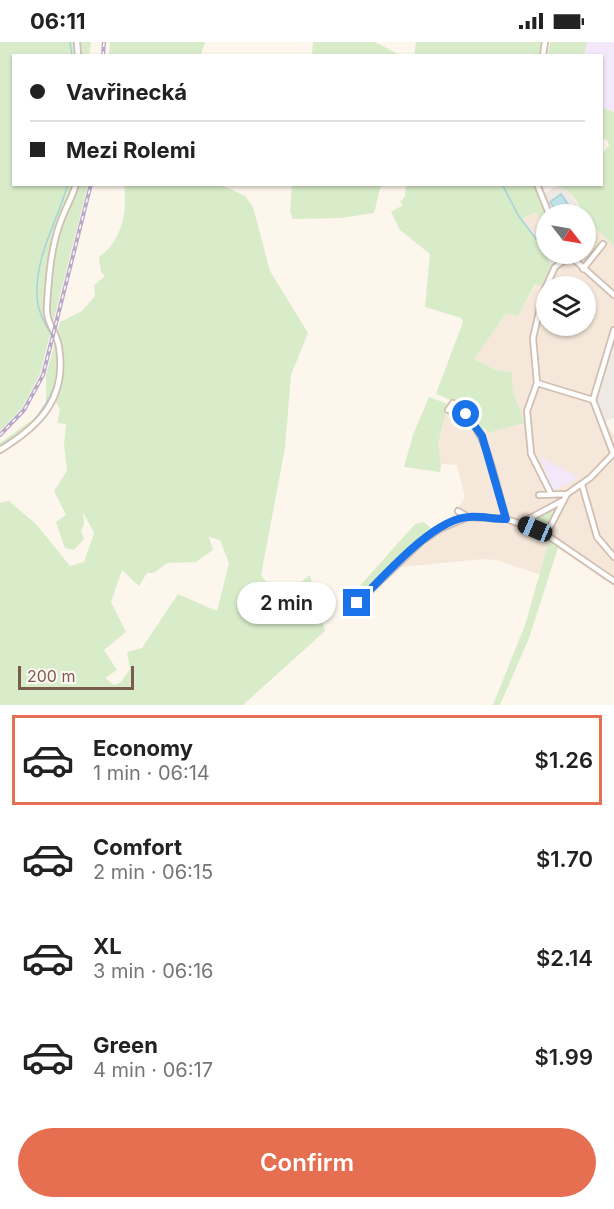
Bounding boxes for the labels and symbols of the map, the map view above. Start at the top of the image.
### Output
north arrow [536,204,596,264]
route start [452,400,479,427]
car [515,514,555,544]
callout: 2 min [237,582,336,624]
route end [343,589,370,616]
scale bar [18,663,134,690]

